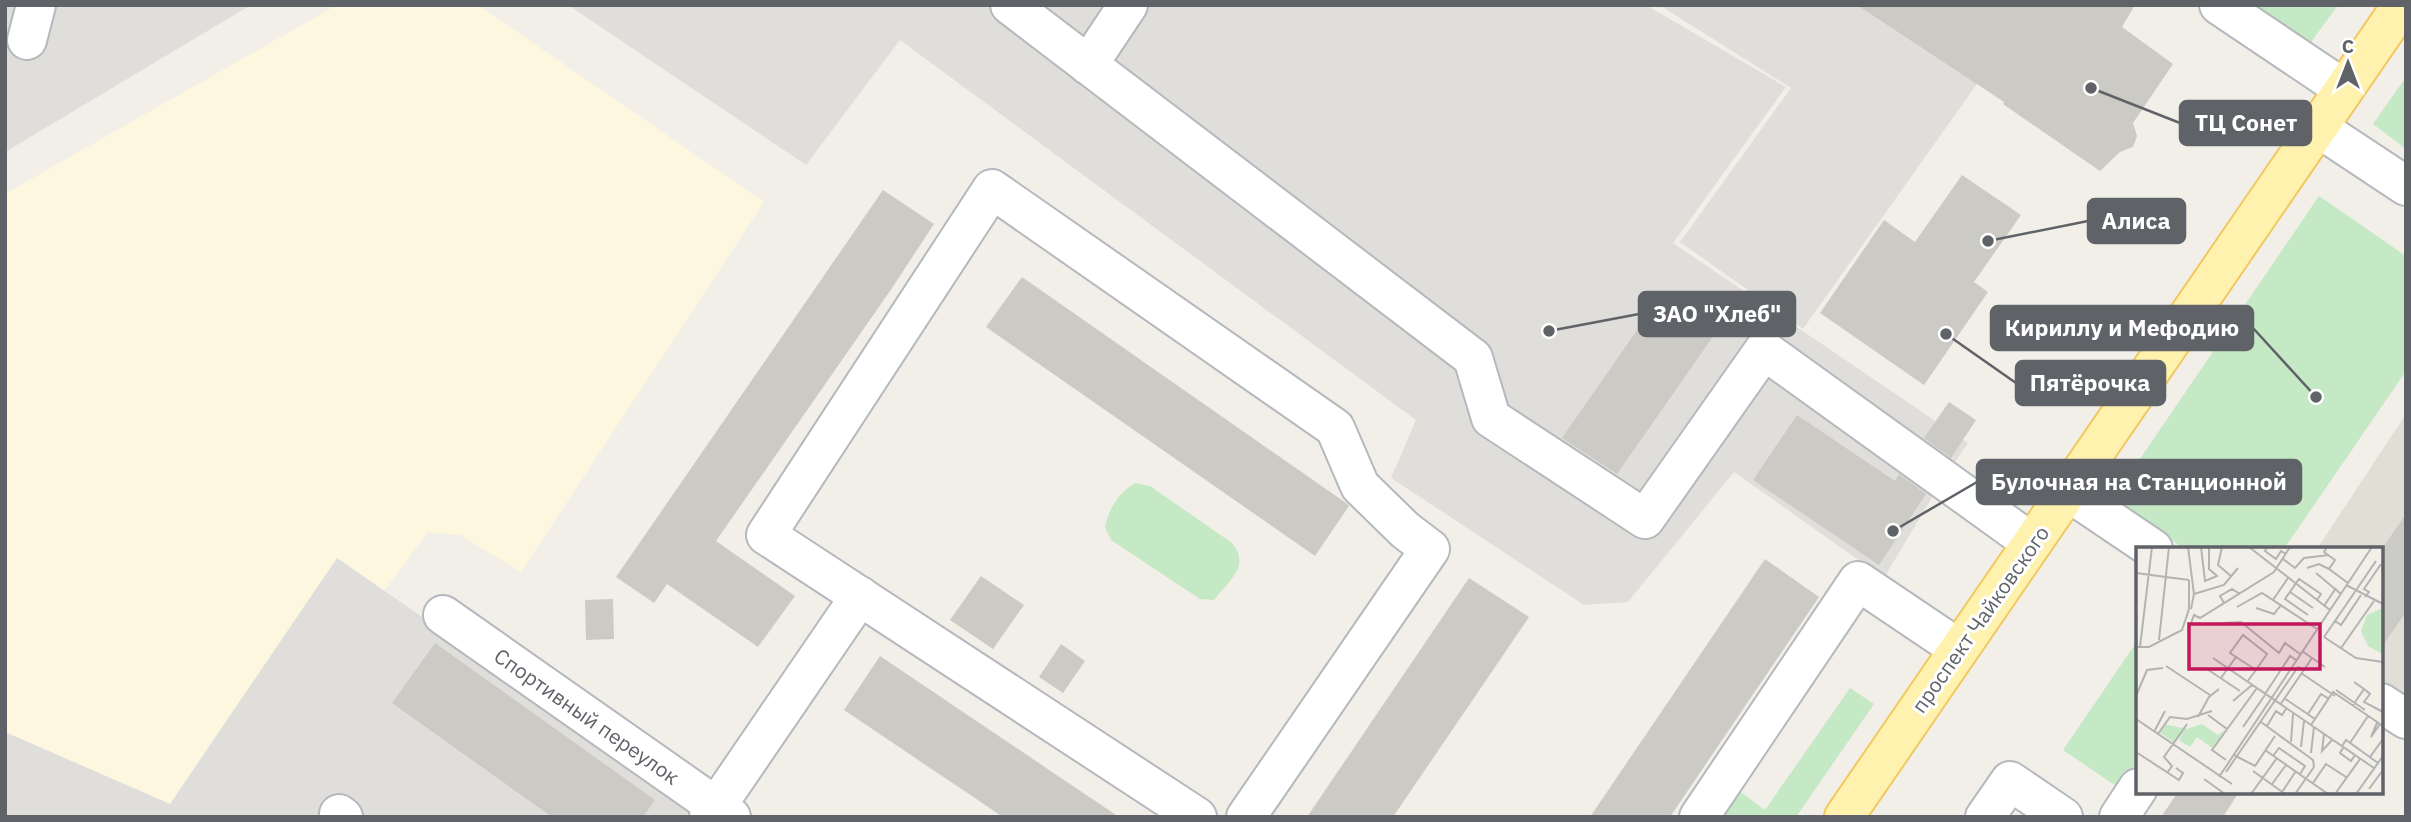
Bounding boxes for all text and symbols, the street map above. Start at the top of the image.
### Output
north arrow [2313,28,2383,98]
text: С [2342,34,2354,58]
callout: ТЦ Сонет [2180,101,2311,145]
text: ТЦ Сонет [2195,107,2297,137]
callout: Алиса [2088,199,2185,243]
text: Алиса [2101,205,2171,235]
callout: ЗАО "Хлеб" [1639,292,1795,336]
text: ЗАО "Хлеб" [1653,298,1781,328]
callout: Кириллу и Мефодию [1991,306,2253,350]
text: Кириллу и Мефодию [2005,312,2239,342]
callout: Пятёрочка [2016,361,2165,405]
text: Пятёрочка [2030,367,2150,397]
callout: Булочная на Станционной [1977,460,2301,504]
text: Булочная на Станционной [1991,466,2287,496]
street label: проспект Чайковского [1905,520,2055,718]
inset map [2136,547,2383,794]
street label: Спортивный переулок [489,641,685,791]

